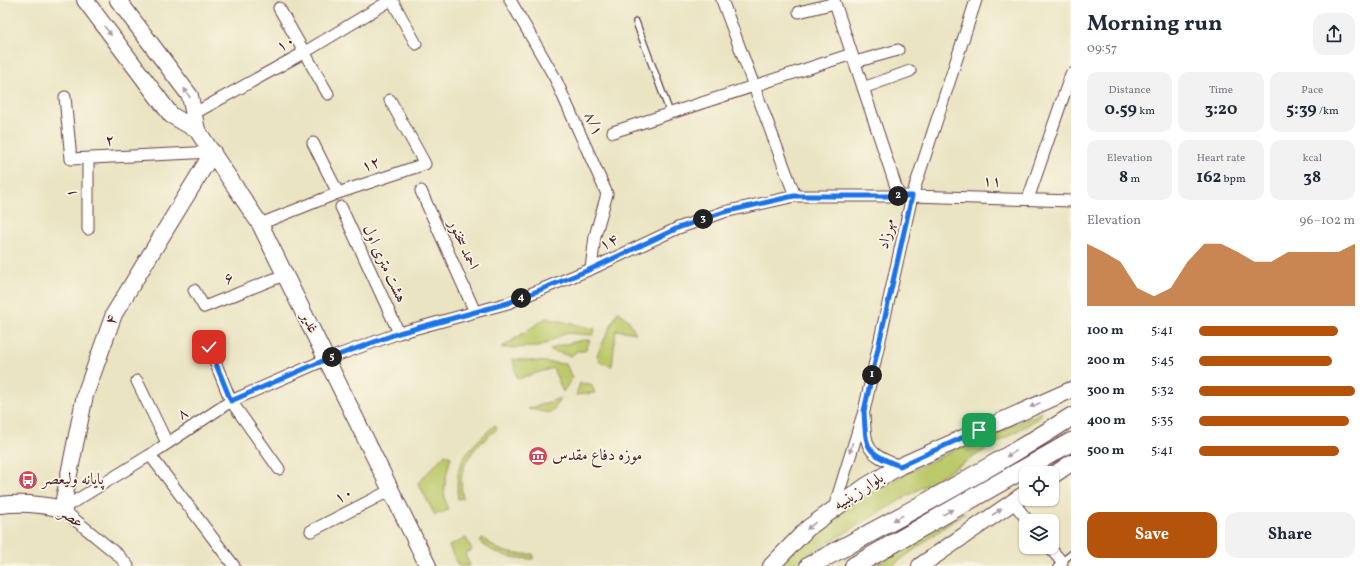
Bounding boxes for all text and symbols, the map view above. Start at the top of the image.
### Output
text: Morning run [1087,9,1222,40]
button: share [1313,13,1355,55]
one-way arrow [104,26,112,37]
street label: ۱۰ [272,30,300,58]
text: 09:57 [1087,40,1117,58]
text: Distance [1109,83,1151,98]
text: Time [1209,83,1233,98]
text: Pace [1301,83,1323,98]
one-way arrow [183,88,191,98]
text: 0.59 [1104,98,1137,121]
text: 3:20 [1205,98,1237,121]
text: 5:39 [1286,98,1317,121]
text: km [1137,104,1155,119]
text: /km [1317,104,1339,119]
street label: ۸/۱ [578,108,608,140]
street label: ۲ [105,130,115,152]
text: Elevation [1107,151,1153,166]
text: Heart rate [1197,151,1245,166]
text: kcal [1303,151,1322,166]
street label: ۱۲ [359,152,383,178]
text: 8 [1119,166,1128,189]
text: 162 [1196,166,1221,189]
text: 38 [1303,166,1321,189]
street label: ۱۱ [982,171,1002,193]
text: m [1128,172,1140,187]
text: bpm [1221,172,1246,187]
pin: 2 [888,186,908,206]
street label: ۱ [61,188,83,198]
text: 2 [895,188,901,203]
pin: 3 [693,209,713,229]
text: 3 [700,211,706,226]
text: Elevation [1087,212,1141,230]
text: 96–102 m [1299,212,1355,230]
street label: احمد سخنور [441,215,484,274]
street label: مهرزاد [873,216,901,252]
street label: هشت متری اول [356,221,412,307]
street label: ۱۴ [596,229,622,257]
street label: ۶ [221,267,237,291]
pin: 4 [511,288,531,308]
text: 4 [518,290,524,305]
street label: غدیر [293,307,324,338]
street label: ۴ [100,311,124,329]
text: 100 m [1087,322,1124,340]
text: 5:41 [1151,322,1173,340]
pin [192,330,226,364]
icon: check [198,336,220,358]
pin: 5 [322,347,342,367]
text: 5 [329,349,335,364]
text: 200 m [1087,352,1125,370]
text: 5:45 [1151,352,1174,370]
pin: 1 [862,365,882,385]
text: 1 [870,367,874,382]
text: 300 m [1087,382,1125,400]
text: 5:32 [1151,382,1174,400]
street label: ۸ [173,402,193,426]
one-way arrow [1029,403,1041,409]
text: 400 m [1087,412,1126,430]
text: 5:35 [1151,412,1173,430]
pin [962,413,996,447]
icon: arrive [968,419,990,441]
one-way arrow [848,442,854,454]
text: 500 m [1087,442,1124,460]
text: 5:41 [1151,442,1173,460]
museum icon: موزه دفاع مقدس [527,445,549,467]
place label: موزه دفاع مقدس [552,445,642,468]
one-way arrow [1005,450,1017,457]
map controls [1019,466,1059,554]
button: locate [1019,466,1059,506]
street label: بلوار زینبیه [830,468,888,516]
bus stop icon: پایانه ولیعصر [17,469,39,491]
place label: پایانه ولیعصر [40,469,105,491]
street label: ۱۰ [331,482,357,510]
street label: عصر [53,501,87,534]
one-way arrow [942,508,954,515]
one-way arrow [992,508,1003,515]
button: Save [1087,512,1217,558]
button: Share [1225,512,1355,558]
button: layers [1019,514,1059,554]
one-way arrow [892,515,904,521]
one-way arrow [805,522,816,531]

